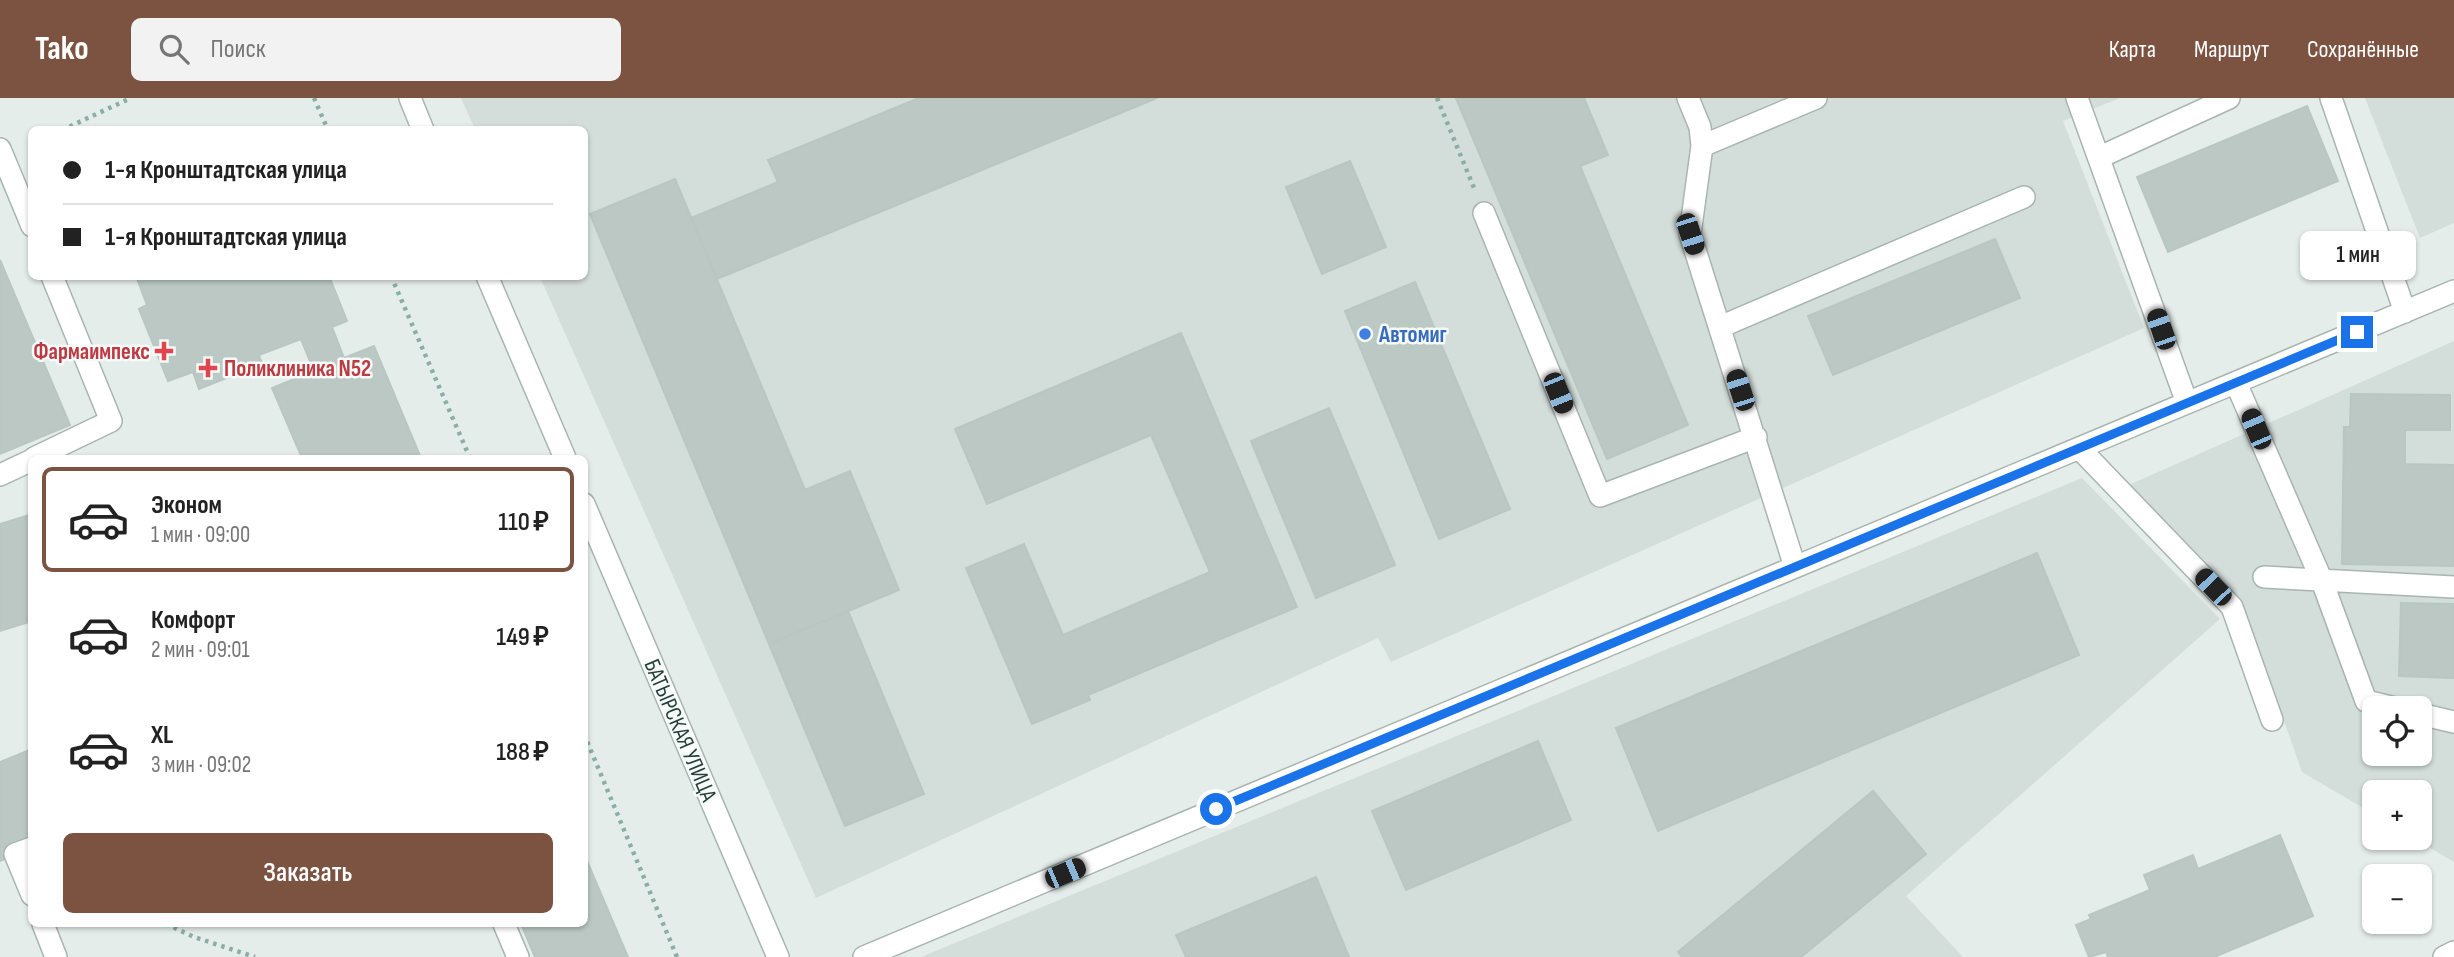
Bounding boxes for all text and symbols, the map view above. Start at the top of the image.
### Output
search box [131,18,621,81]
text: Tako [35,29,89,69]
icon: search [155,30,193,68]
text: Поиск [211,34,265,65]
text: Карта [2109,35,2156,64]
text: Маршрут [2194,35,2269,64]
text: Сохранённые [2307,35,2419,64]
text: 1-я Кронштадтская улица [105,155,347,186]
car [1674,211,1707,257]
text: 1-я Кронштадтская улица [105,222,347,253]
callout: 1 мин [2299,230,2415,280]
text: 1 мин [2336,241,2380,269]
car [2145,306,2178,352]
route end [2341,316,2373,348]
place label: Автомиг [1378,321,1447,349]
marker: Автомиг [1357,326,1373,342]
place label: Фармаимпекс [33,338,150,366]
marker: Фармаимпекс [156,343,172,359]
place label: Поликлиника N52 [224,355,371,383]
marker: Поликлиника N52 [198,358,218,378]
car [1724,367,1757,413]
car [1541,370,1576,416]
car [2239,406,2274,452]
icon: car [67,488,130,551]
text: Эконом [151,490,222,521]
text: 110 ₽ [498,507,549,538]
text: 1 мин · 09:00 [151,521,250,549]
car [2191,565,2236,609]
icon: car [67,603,130,666]
text: Комфорт [151,605,235,636]
text: 149 ₽ [496,622,549,653]
text: 2 мин · 09:01 [151,636,250,664]
street label: БАТЫРСКАЯ УЛИЦА [638,655,723,806]
map controls [2362,696,2432,934]
button: locate [2362,696,2432,766]
icon: car [67,718,130,781]
text: XL [151,720,173,751]
text: 188 ₽ [496,737,549,768]
text: 3 мин · 09:02 [151,751,251,779]
button: + [2362,780,2432,850]
route start [1200,793,1232,825]
button: Заказать [63,833,553,913]
car [1042,855,1089,891]
button: − [2362,864,2432,934]

